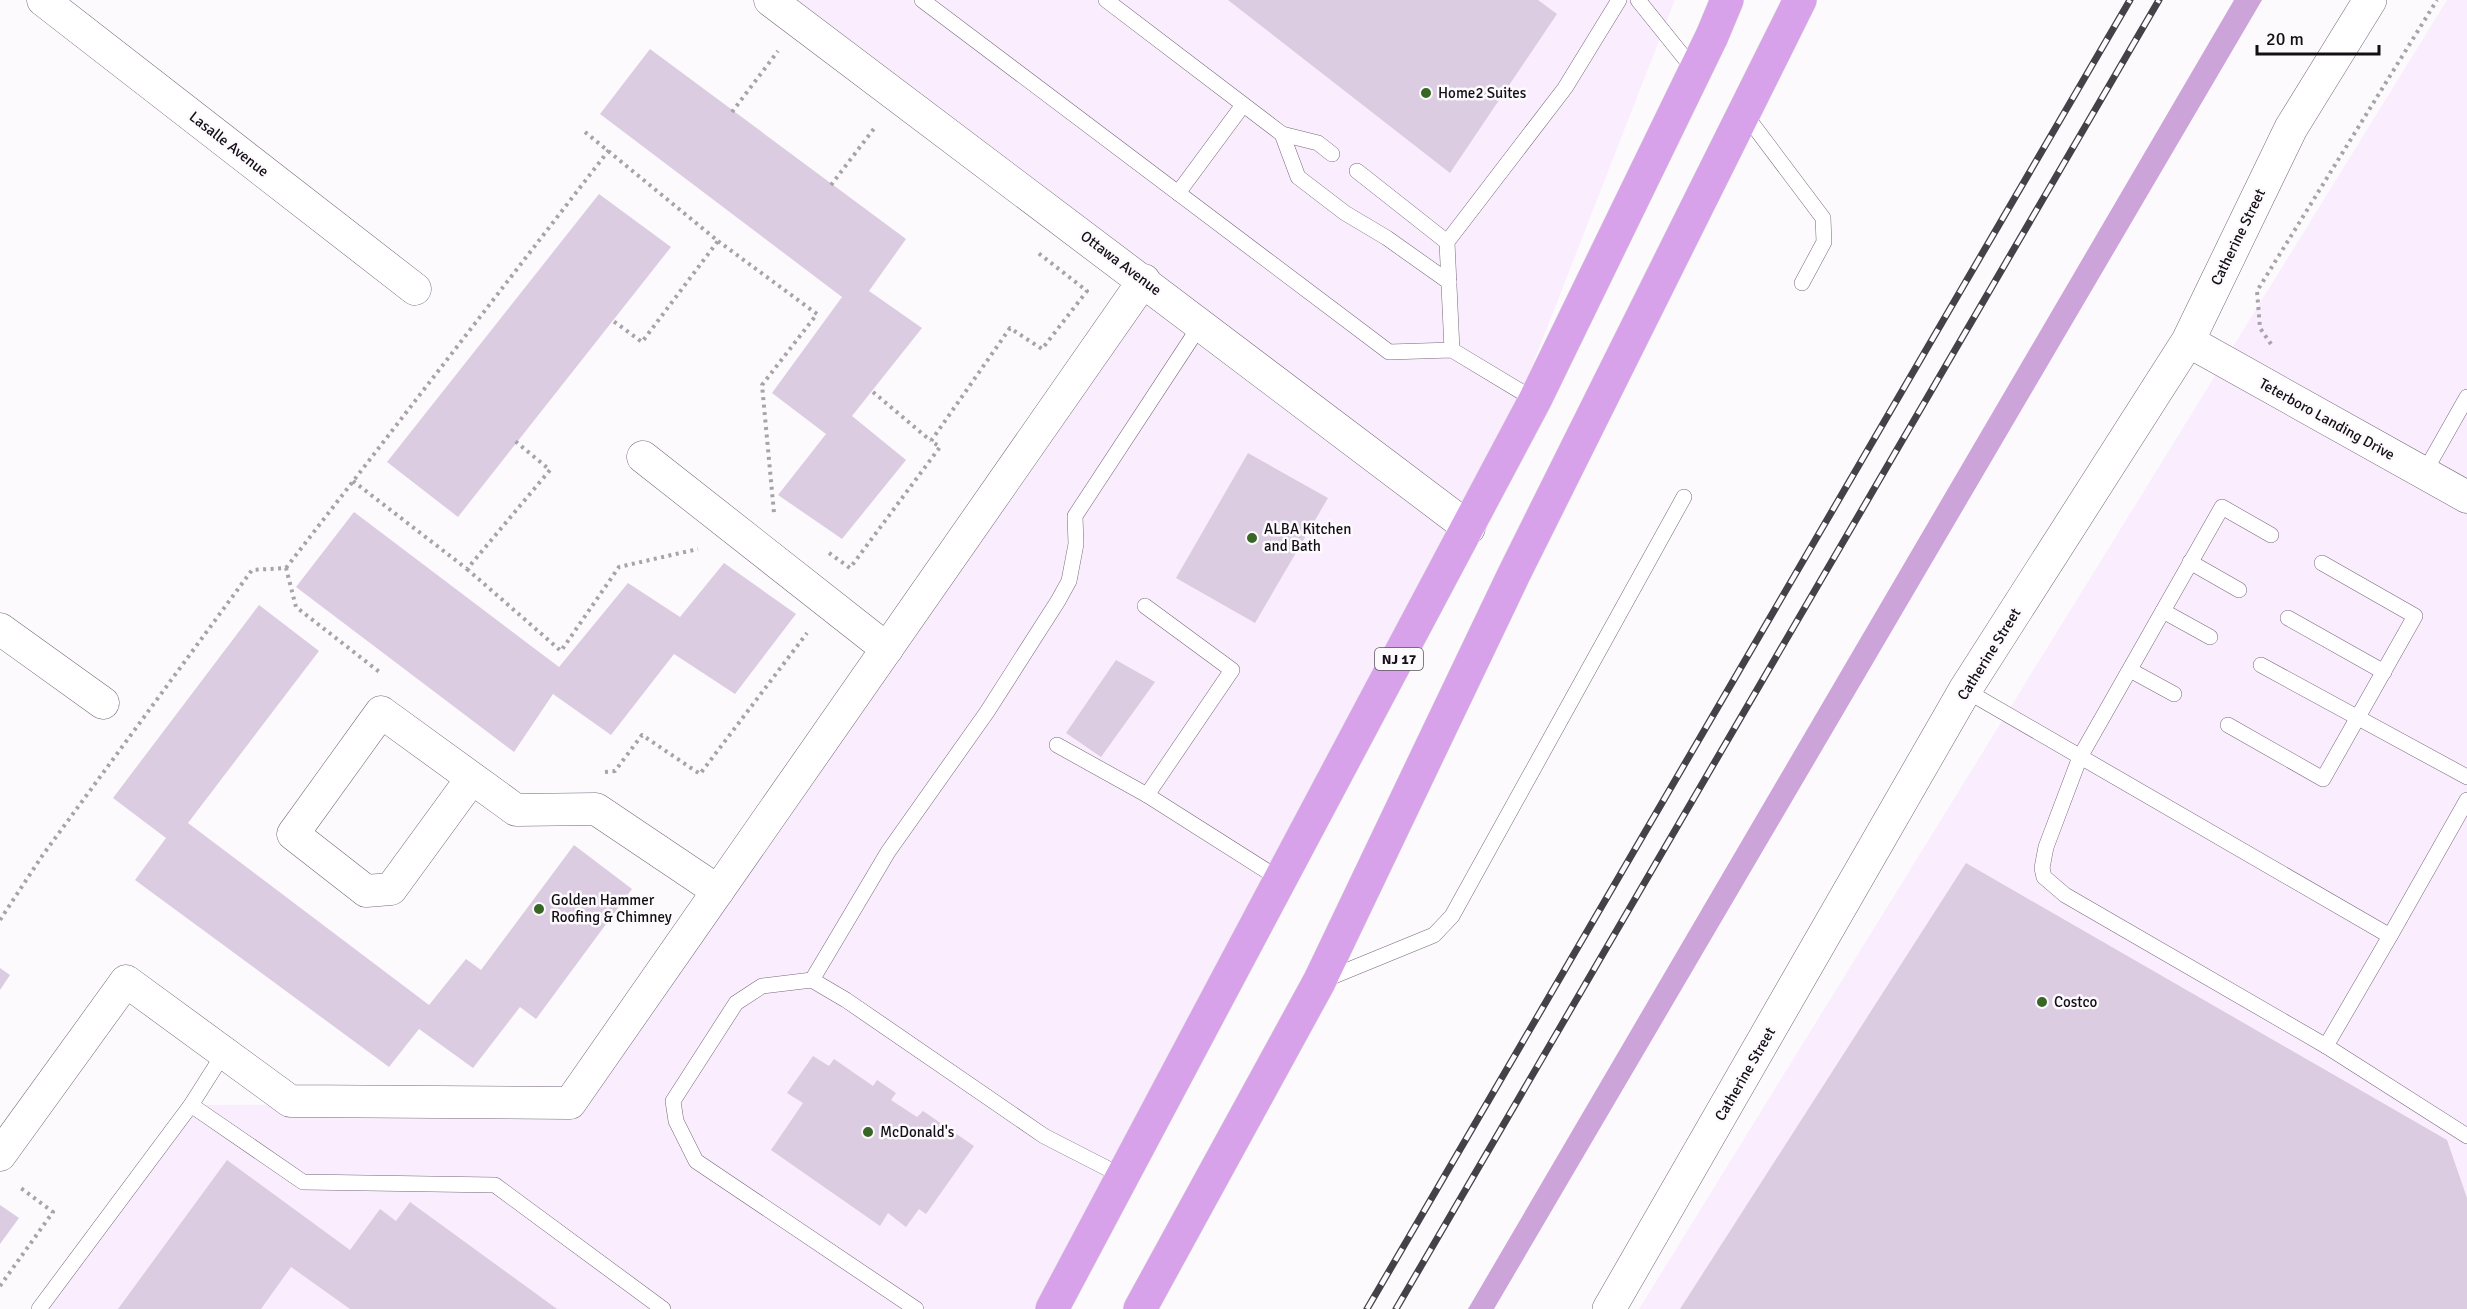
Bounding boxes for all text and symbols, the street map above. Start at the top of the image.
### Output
scale bar [2257,18,2378,56]
text: 20 m [2266,28,2304,50]
place label: Home2 Suites [1438,84,1527,102]
marker: Home2 Suites [1419,86,1433,100]
street label: Lasalle Avenue [186,107,272,181]
street label: Catherine Street [2207,186,2269,288]
street label: Ottawa Avenue [1077,227,1165,299]
street label: Teterboro Landing Drive [2256,374,2398,464]
place label: ALBA Kitchen and Bath [1264,520,1351,555]
marker: ALBA Kitchen and Bath [1245,531,1259,545]
street label: Catherine Street [1953,605,2025,703]
road number: NJ 17 [1375,648,1423,670]
place label: Golden Hammer Roofing & Chimney [551,891,672,926]
marker: Golden Hammer Roofing & Chimney [532,902,546,916]
place label: Costco [2054,993,2097,1011]
marker: Costco [2035,995,2049,1009]
street label: Catherine Street [1711,1024,1779,1124]
place label: McDonald's [880,1123,955,1141]
marker: McDonald's [861,1125,875,1139]

